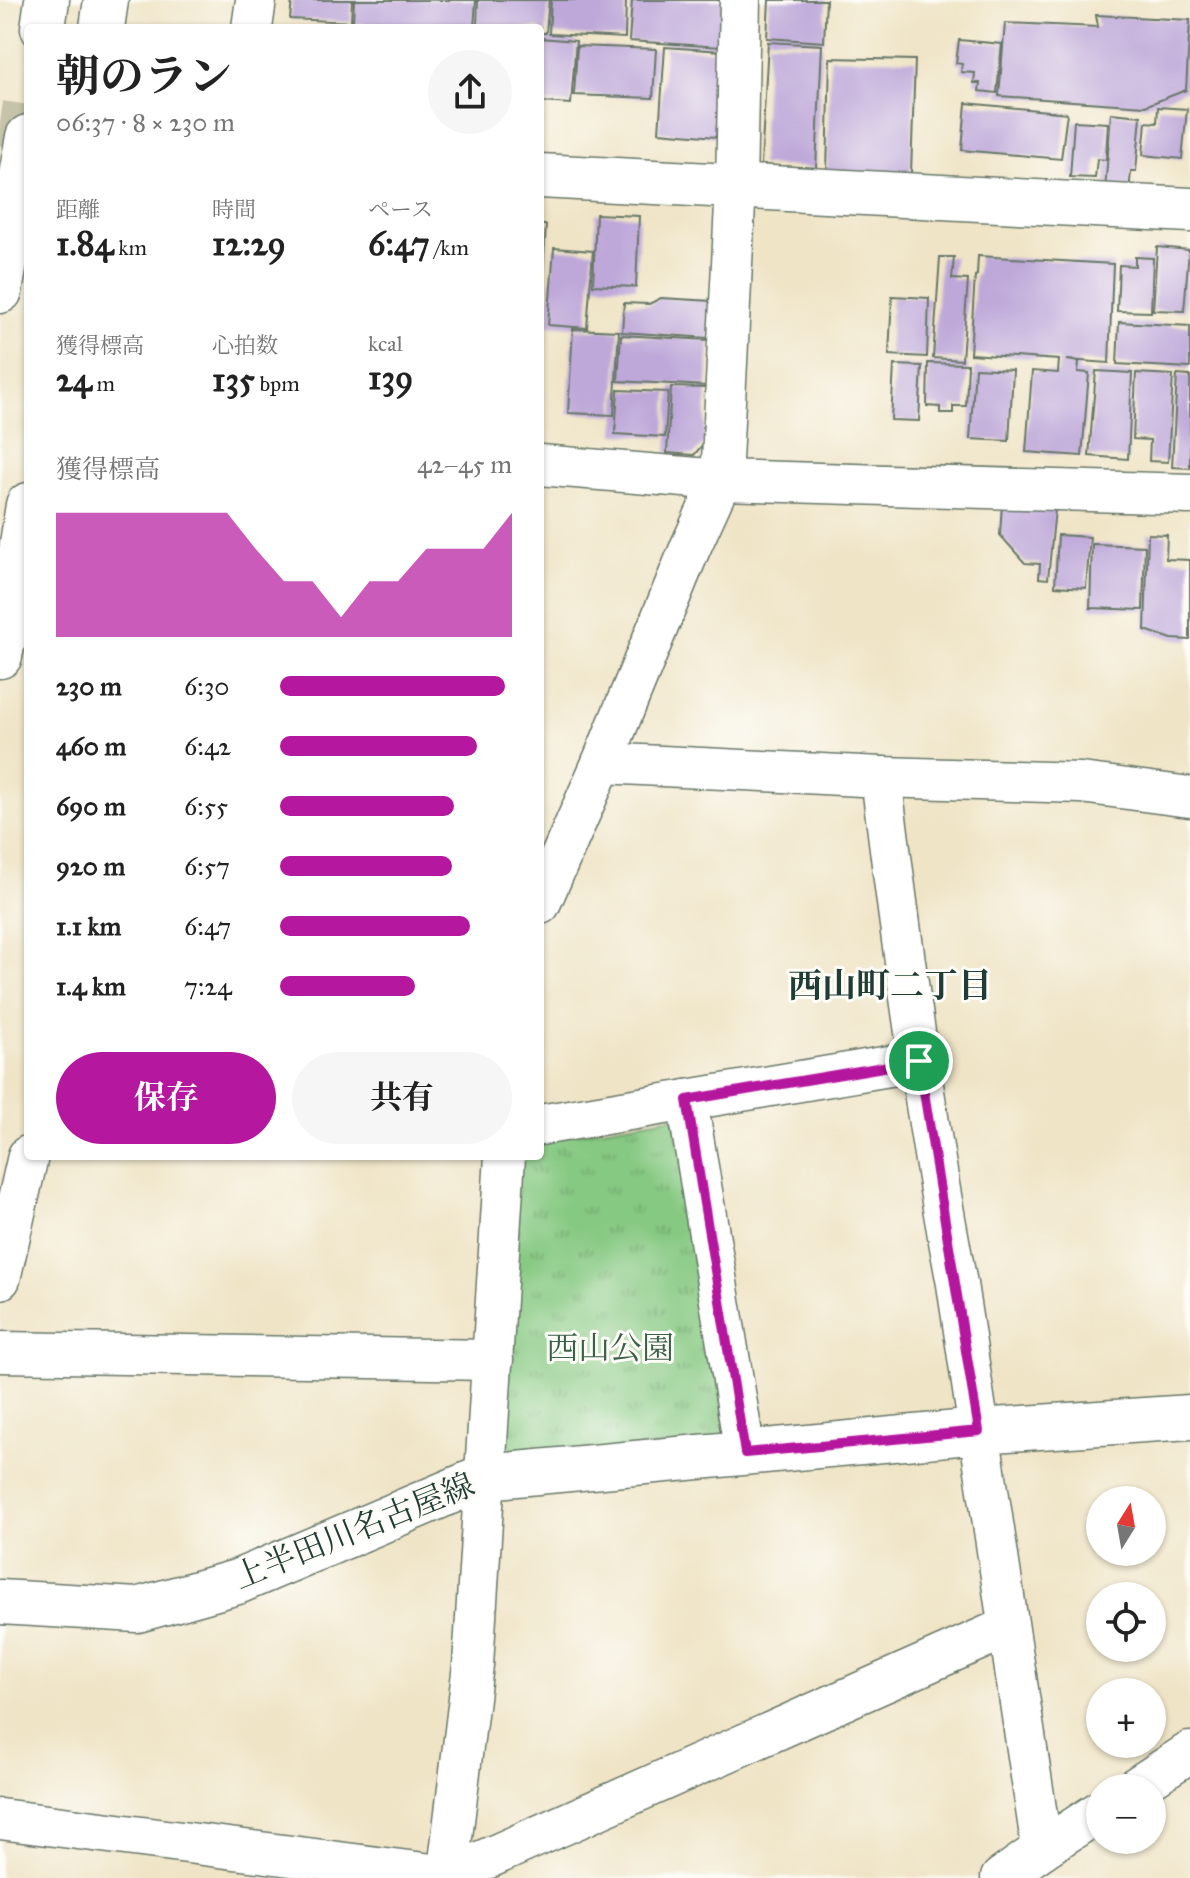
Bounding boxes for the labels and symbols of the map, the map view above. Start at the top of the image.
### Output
district label: 西山町二丁目 [788,965,992,1006]
pin [885,1027,953,1095]
park label: 西山公園 [546,1329,674,1368]
street label: 上半田川名古屋線 [228,1465,480,1597]
north arrow [1086,1486,1166,1566]

